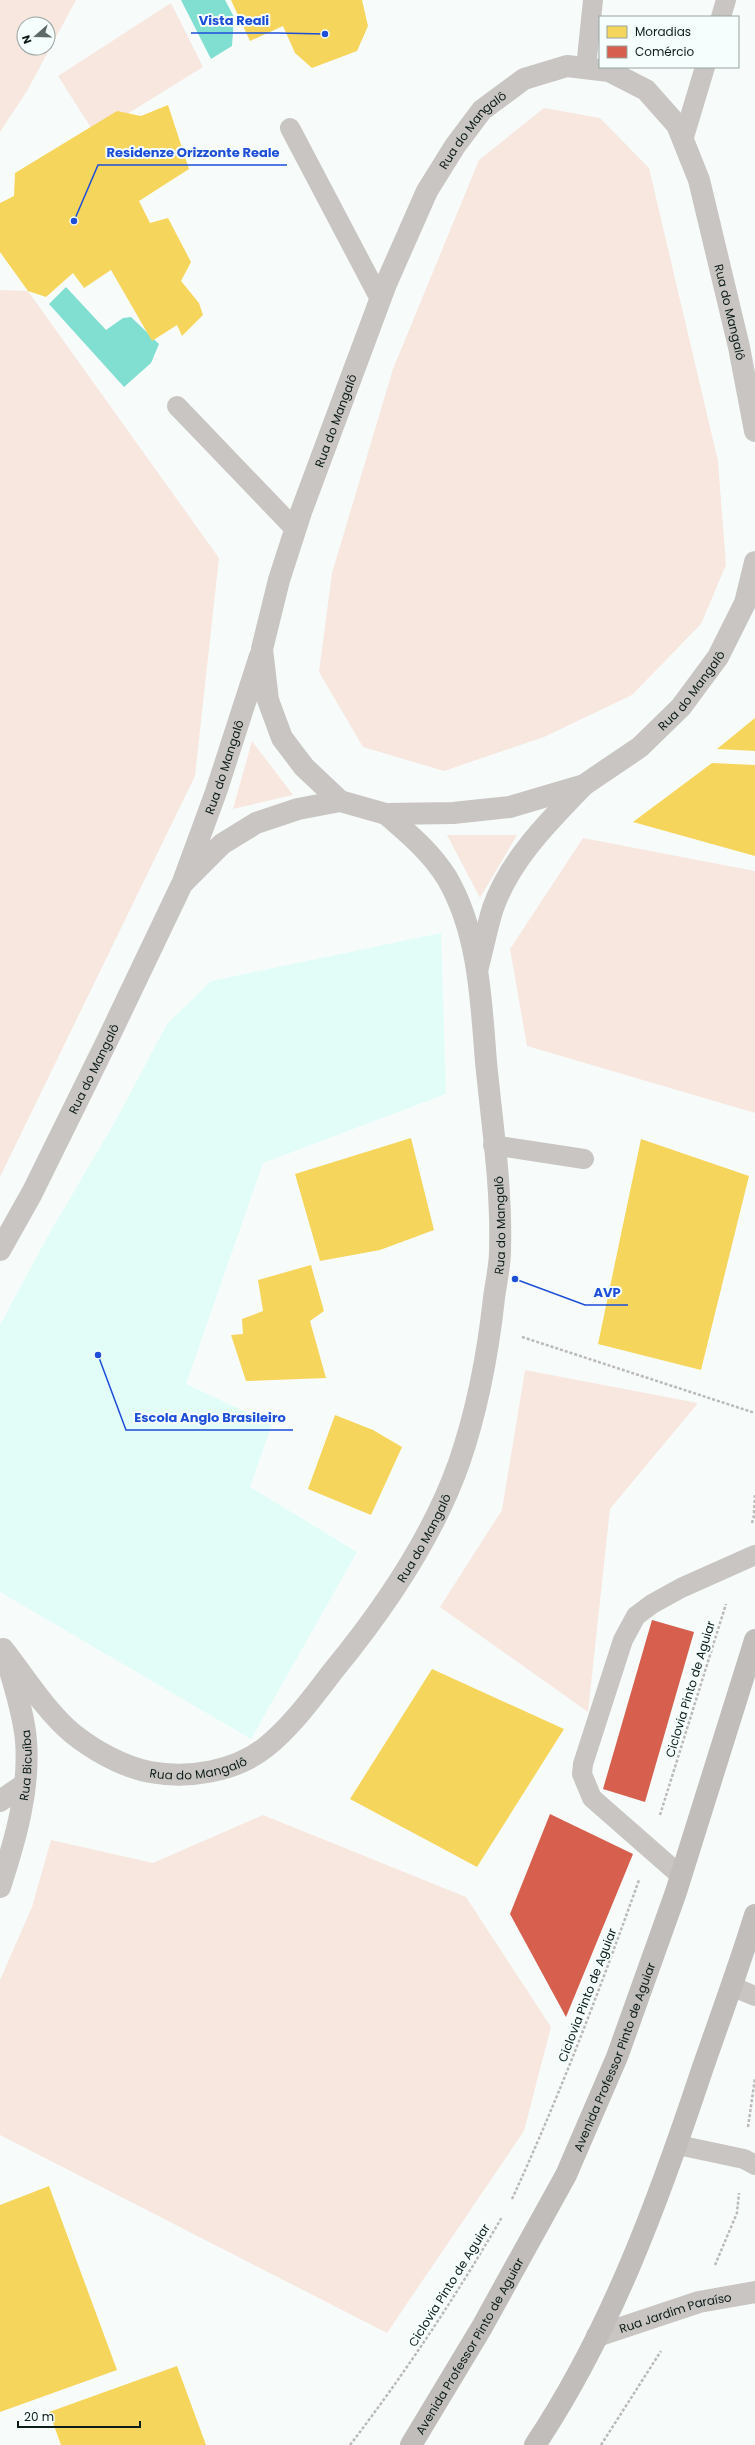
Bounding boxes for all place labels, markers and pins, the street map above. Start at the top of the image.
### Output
callout: Vista Reali [191,8,278,33]
callout: Residenze Orizzonte Reale [98,140,287,165]
callout: AVP [585,1280,628,1305]
callout: Escola Anglo Brasileiro [126,1405,293,1430]

